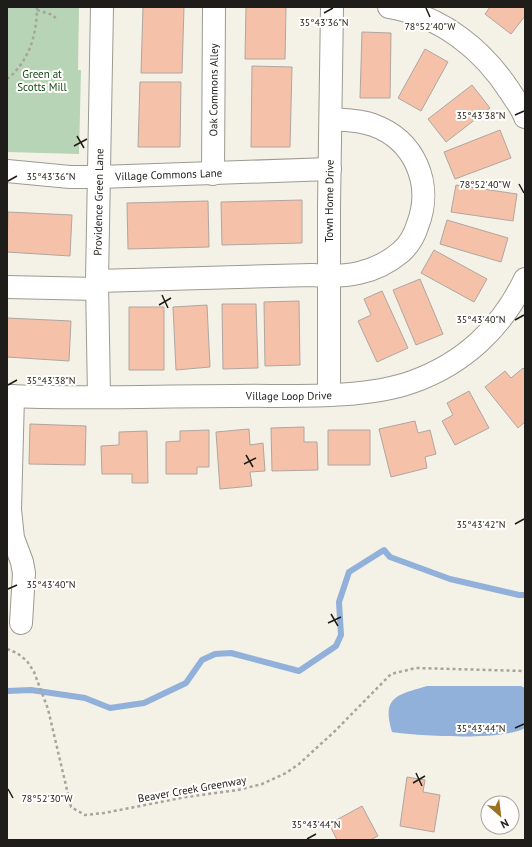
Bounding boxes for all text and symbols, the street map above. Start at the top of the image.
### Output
text: 35°43'36"N [299,16,349,29]
text: 78°52'40"W [404,20,456,33]
street label: Oak Commons Alley [206,43,221,137]
park label: Green at Scotts Mill [17,67,68,94]
text: 35°43'38"N [456,109,506,122]
street label: Providence Green Lane [90,148,106,256]
street label: Town Home Drive [322,159,337,243]
street label: Village Commons Lane [114,166,223,183]
text: 35°43'36"N [26,170,76,183]
text: 78°52'40"W [459,178,511,191]
text: 35°43'40"N [456,313,506,326]
text: 35°43'38"N [26,374,76,387]
street label: Village Loop Drive [245,388,333,403]
text: 35°43'42"N [456,518,506,531]
text: 35°43'40"N [26,578,76,591]
text: 35°43'44"N [456,722,506,735]
street label: Beaver Creek Greenway [137,772,248,805]
text: 78°52'30"W [21,792,73,805]
north arrow [480,795,520,835]
text: N [498,816,511,832]
text: 35°43'44"N [291,818,341,831]

